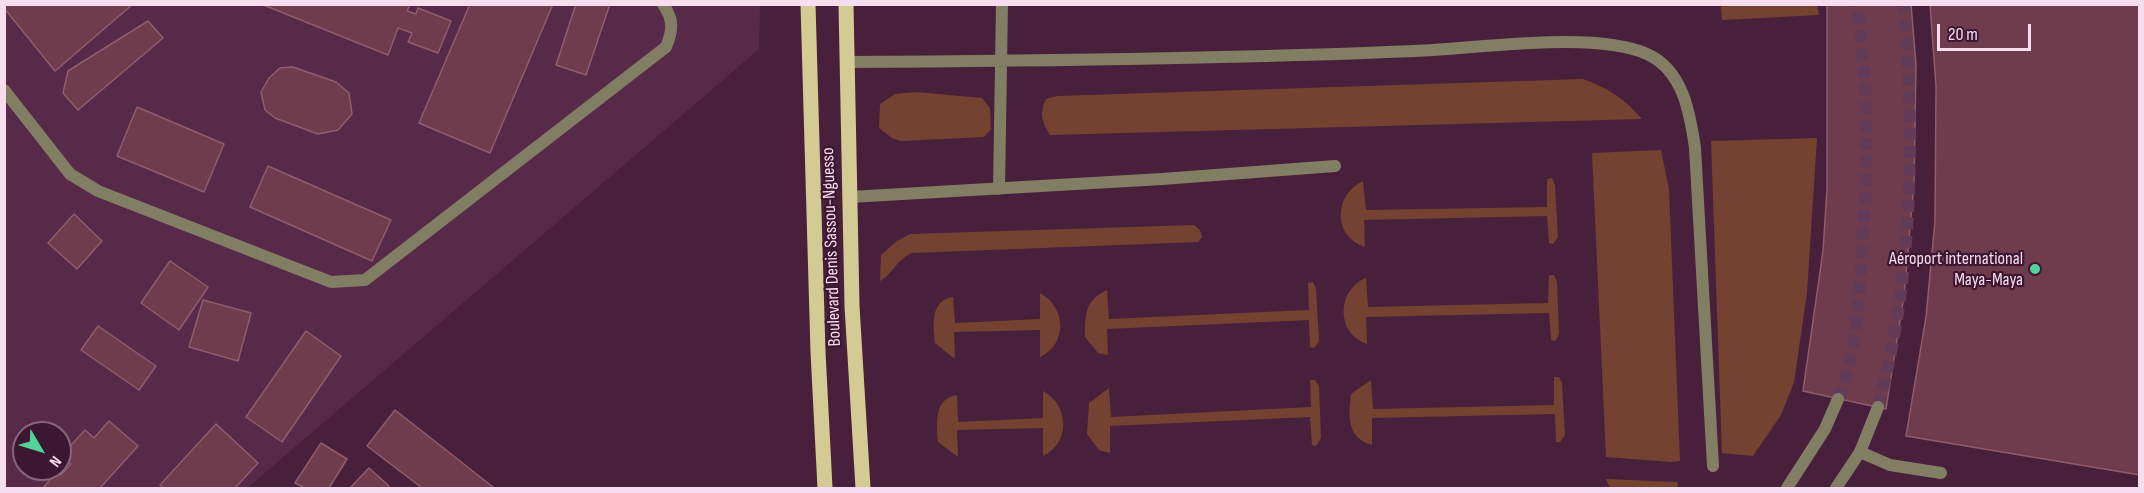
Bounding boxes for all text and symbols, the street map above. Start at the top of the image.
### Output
scale bar [1940,12,2034,50]
text: 20 m [1948,24,1978,45]
street label: Boulevard Denis Sassou-Nguesso [818,147,846,347]
place label: Aéroport international Maya-Maya [1889,248,2023,290]
marker: Aéroport international Maya-Maya [2028,262,2042,276]
north arrow [12,421,72,481]
text: N [45,452,65,470]

